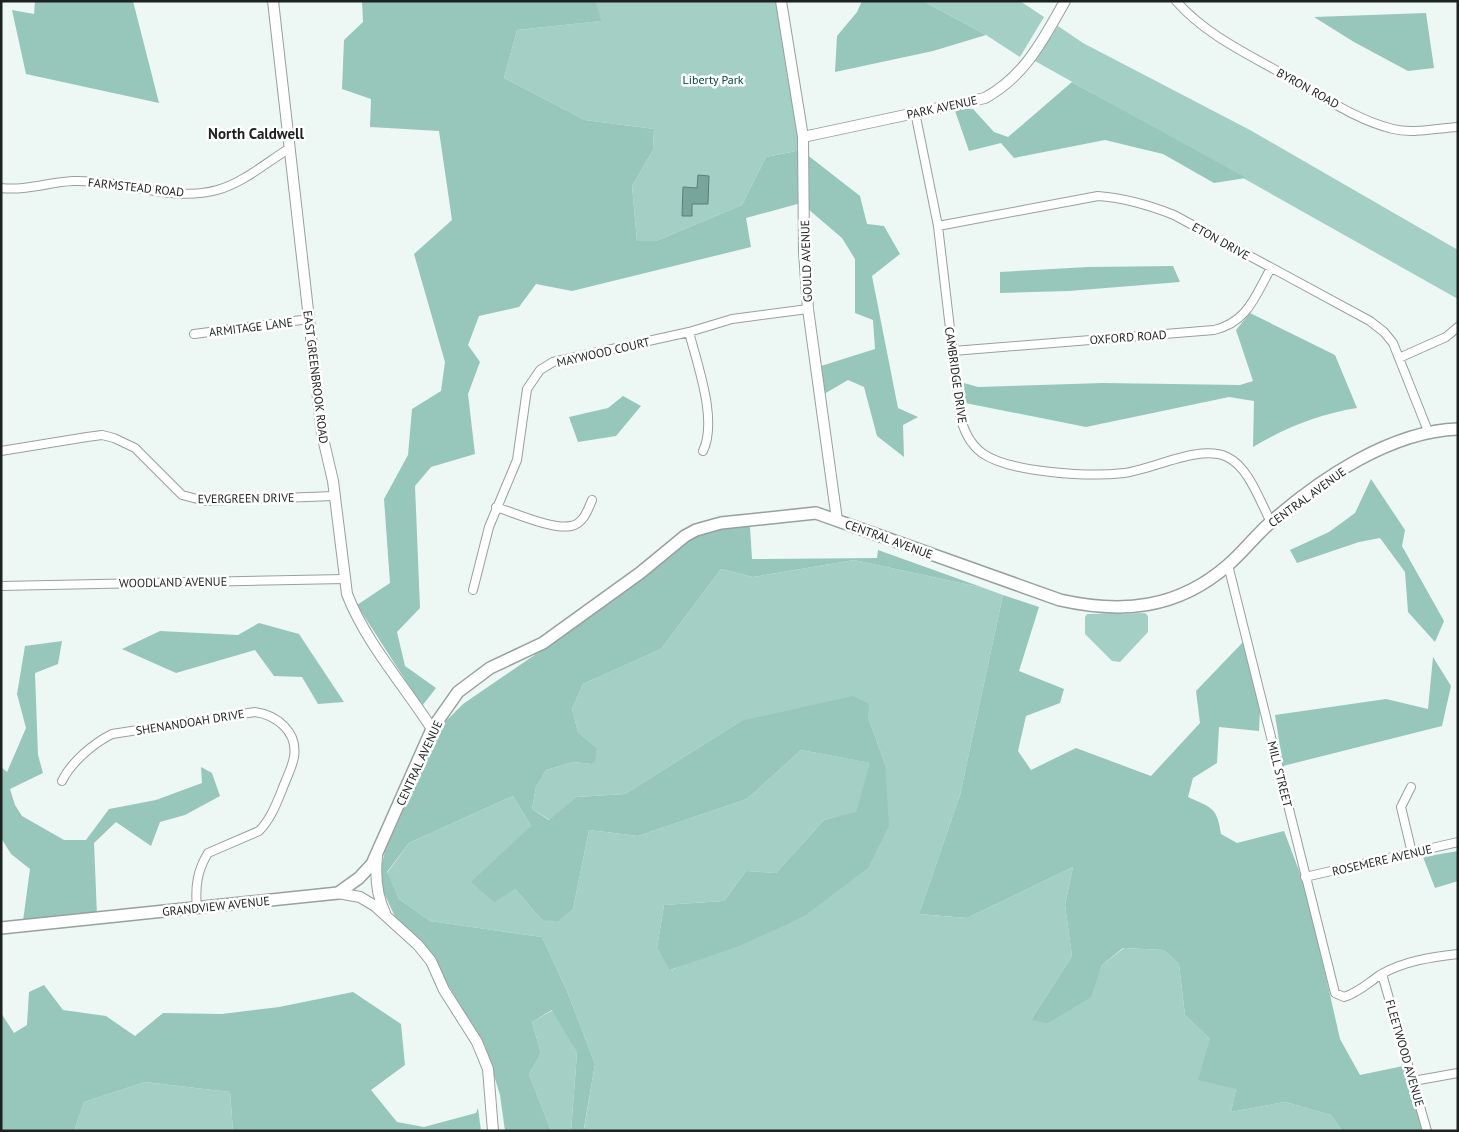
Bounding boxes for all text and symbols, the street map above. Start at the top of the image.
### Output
street label: BYRON ROAD [1274,65,1342,111]
park label: Liberty Park [683,72,744,87]
street label: PARK AVENUE [905,92,979,122]
district label: North Caldwell [208,124,305,143]
street label: FARMSTEAD ROAD [87,174,185,200]
street label: ETON DRIVE [1189,219,1253,263]
street label: GOULD AVENUE [797,220,815,302]
street label: EAST GREENBROOK ROAD [300,309,332,445]
street label: ARMITAGE LANE [208,314,294,340]
street label: CAMBRIDGE DRIVE [942,326,970,424]
street label: OXFORD ROAD [1089,327,1167,347]
street label: MAYWOOD COURT [555,334,651,370]
street label: CENTRAL AVENUE [1265,464,1349,530]
street label: EVERGREEN DRIVE [198,490,294,506]
street label: CENTRAL AVENUE [843,516,935,562]
street label: WOODLAND AVENUE [119,574,227,590]
street label: SHENANDOAH DRIVE [135,706,245,738]
street label: CENTRAL AVENUE [393,718,445,808]
street label: MILL STREET [1265,739,1296,809]
street label: ROSEMERE AVENUE [1331,841,1433,879]
street label: GRANDVIEW AVENUE [161,893,271,919]
street label: FLEETWOOD AVENUE [1383,998,1427,1108]

